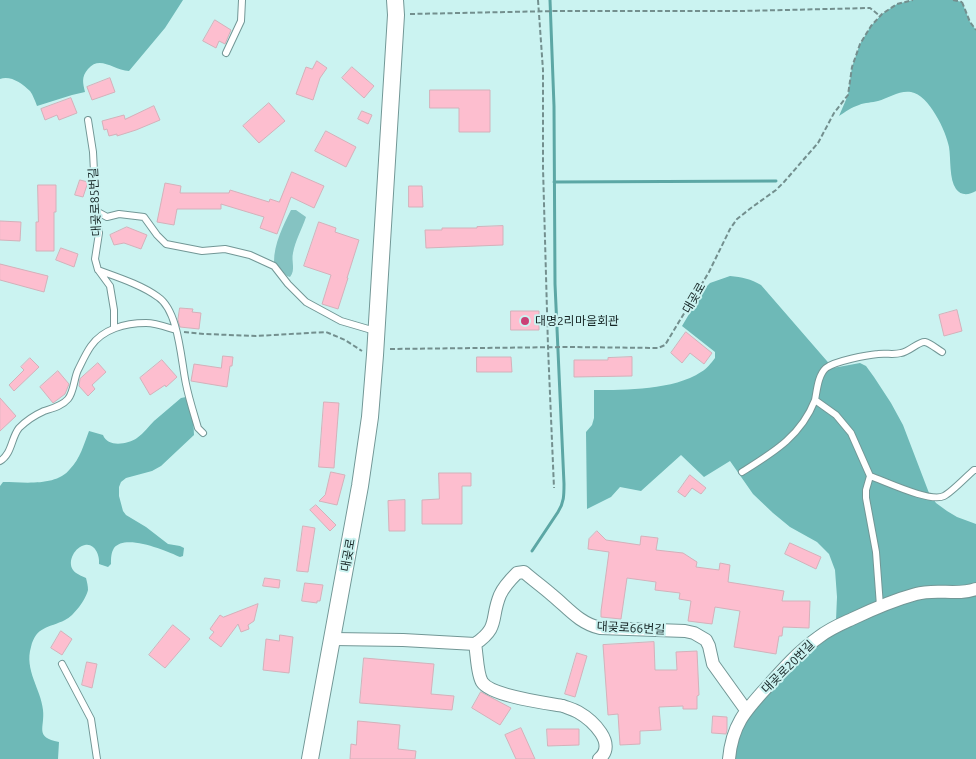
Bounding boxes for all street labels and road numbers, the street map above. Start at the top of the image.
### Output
street label: 대곶로85번길 [86,167,104,237]
street label: 대곶로 [679,280,709,316]
street label: 대곶로 [338,537,358,573]
street label: 대곶로66번길 [596,619,666,637]
street label: 대곶로20번길 [759,638,817,696]

